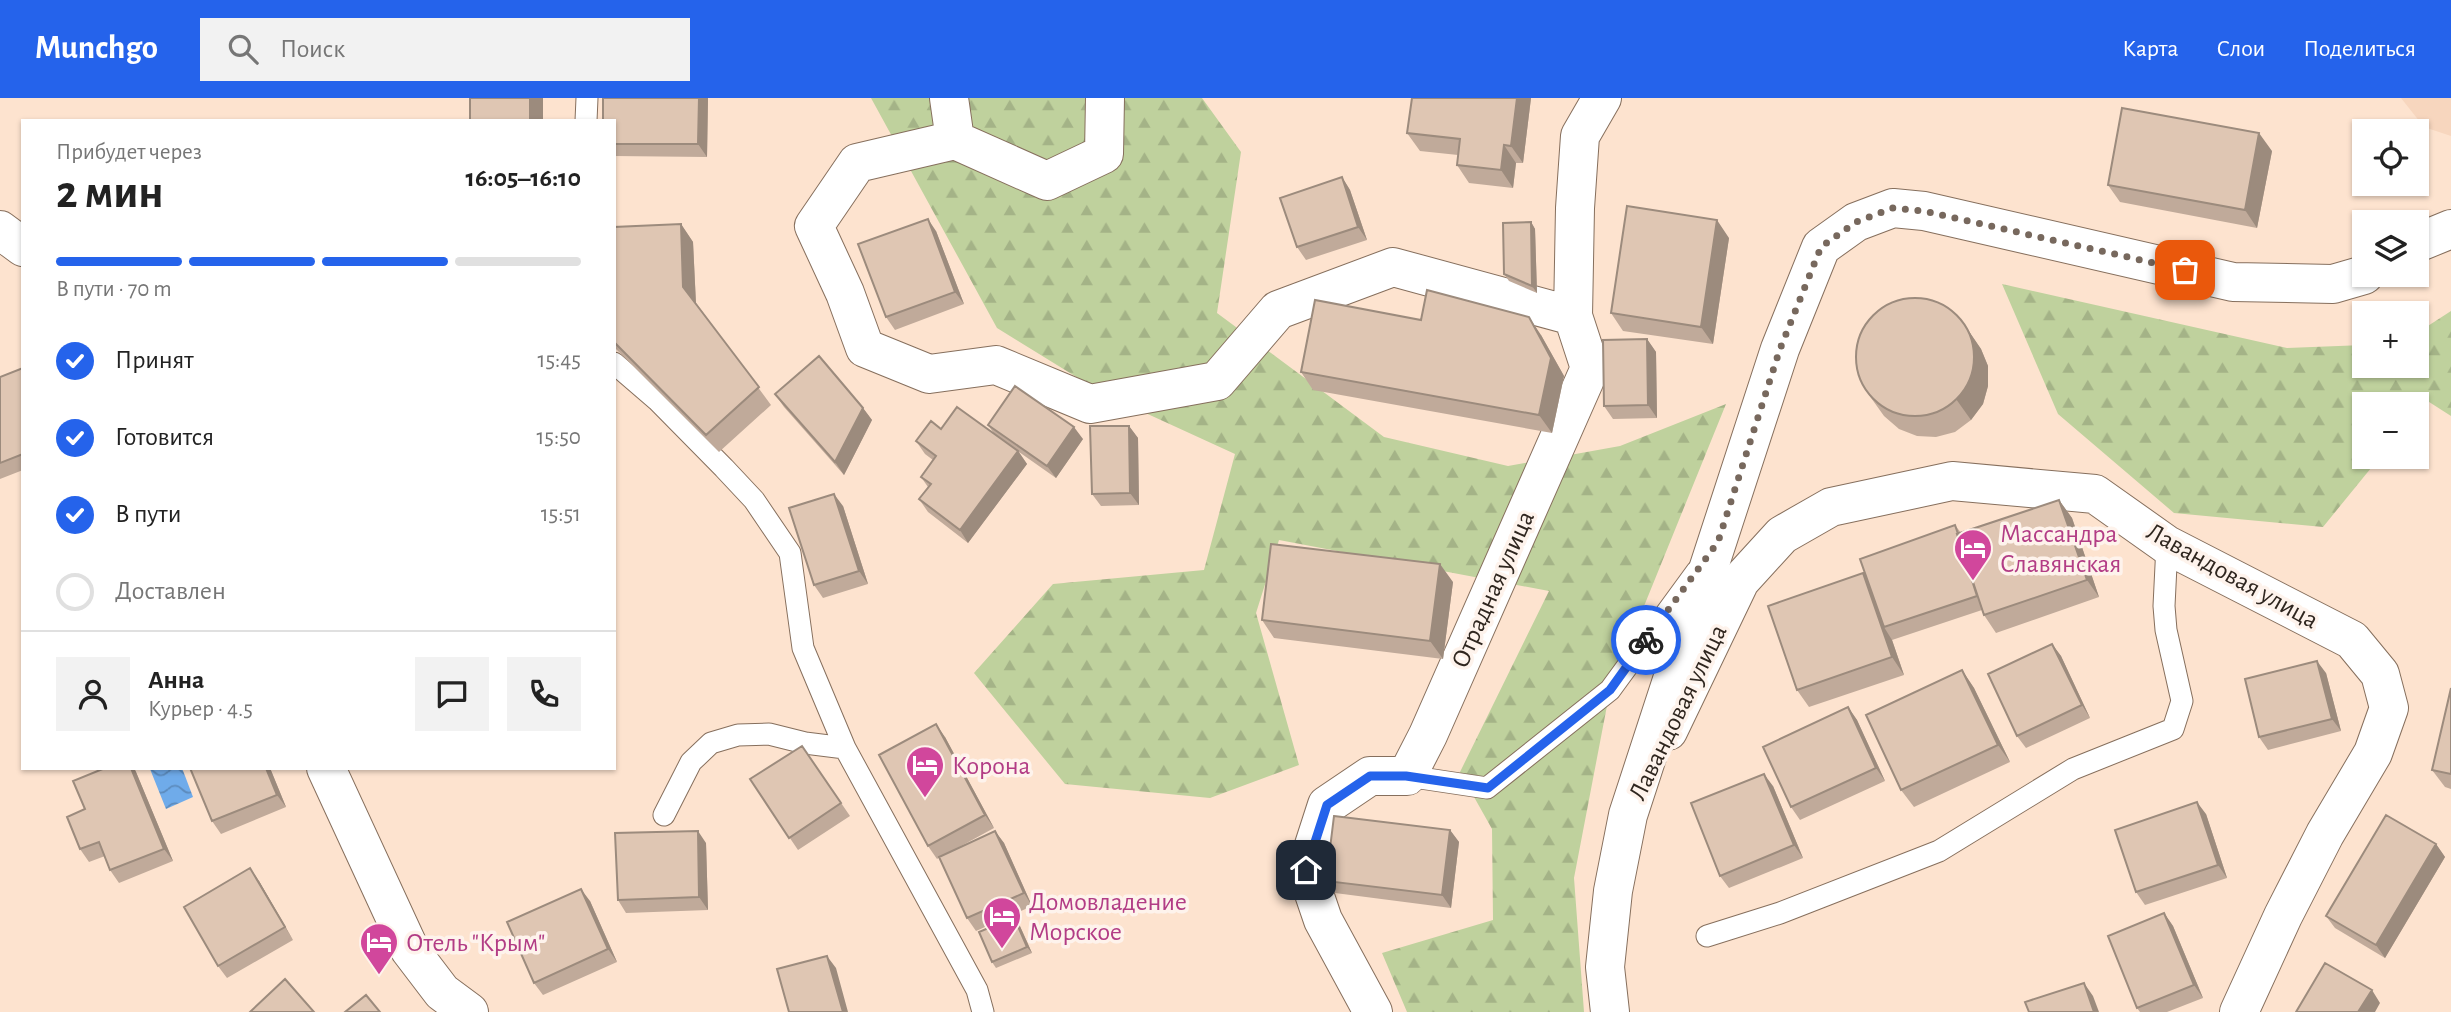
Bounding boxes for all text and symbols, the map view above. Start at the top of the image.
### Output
search box [200,18,690,81]
icon: search [224,30,262,68]
text: Munchgo [35,32,158,65]
text: Поиск [280,36,345,62]
text: Карта [2122,37,2178,61]
text: Слои [2216,37,2265,61]
text: Поделиться [2303,37,2416,61]
map controls [2352,119,2429,469]
button: locate [2352,119,2429,196]
text: Прибудет через [56,141,202,164]
text: 16:05–16:10 [466,165,581,191]
text: 2 мин [56,170,164,216]
button: layers [2352,210,2429,287]
pin [2155,240,2215,300]
icon: bag [2166,251,2204,289]
text: В пути · 70 m [56,278,172,301]
button: + [2352,301,2429,378]
icon: check [56,342,94,380]
text: Принят [115,347,194,373]
text: 15:45 [538,349,581,372]
button: − [2352,392,2429,469]
icon: check [56,419,94,457]
text: Готовится [115,424,214,450]
text: 15:50 [536,426,581,449]
icon: check [56,496,94,534]
text: В пути [115,501,181,527]
text: 15:51 [541,503,581,526]
street label: Отрадная улица [1447,507,1539,672]
street label: Лавандовая улица [2142,518,2323,634]
place label: Массандра Славянская [2000,521,2121,577]
hotel icon: Массандра Славянская [1952,527,1994,582]
text: Доставлен [115,578,226,604]
courier [1611,605,1681,675]
street label: Лавандовая улица [1624,621,1732,804]
icon: bike [1627,621,1665,659]
button: person [56,657,130,731]
button: chat [415,657,489,731]
button: phone [507,657,581,731]
text: Анна [148,667,204,693]
text: Курьер · 4.5 [148,698,253,721]
hotel icon: Корона [904,744,946,799]
place label: Корона [952,753,1031,779]
pin [1276,840,1336,900]
icon: home [1287,851,1325,889]
place label: Домовладение Морское [1029,889,1187,945]
hotel icon: Домовладение Морское [981,895,1023,950]
hotel icon: Отель "Крым" [358,921,400,976]
place label: Отель "Крым" [406,930,545,956]

